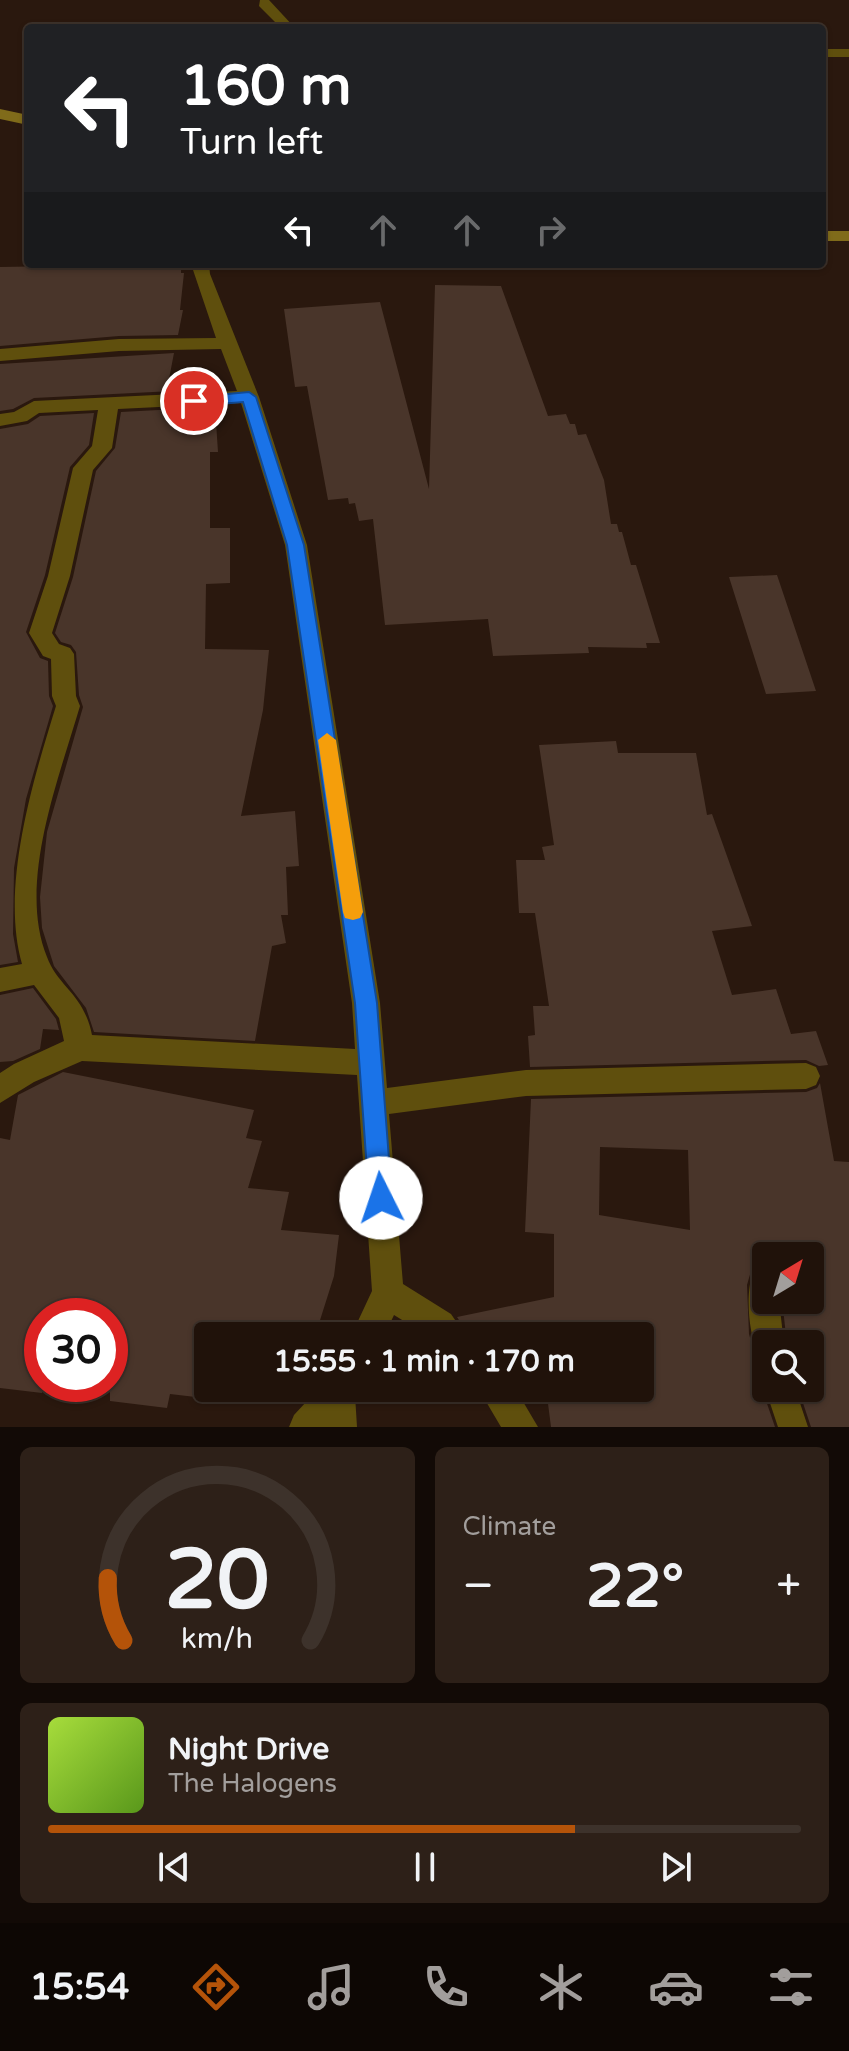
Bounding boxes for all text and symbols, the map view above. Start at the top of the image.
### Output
text: 160 m [180,53,351,120]
icon: left [48,56,152,160]
text: Turn left [180,121,323,164]
icon: left [277,208,321,252]
icon: ahead [361,208,405,252]
icon: ahead [445,208,489,252]
icon: right [529,208,573,252]
pin [160,367,228,435]
icon: arrive [172,379,216,423]
position arrow [339,1156,423,1240]
north arrow [752,1242,824,1314]
map controls [752,1242,824,1402]
speed limit sign: 30 [24,1298,128,1402]
button: search [752,1330,824,1402]
text: 15:55 · 1 min · 170 m [273,1343,575,1380]
text: Climate [463,1511,556,1542]
text: 20 [165,1531,269,1631]
text: 22° [586,1551,684,1623]
text: − [463,1560,494,1613]
text: + [776,1560,801,1613]
text: km/h [181,1622,253,1656]
text: Night Drive [168,1731,329,1768]
text: The Halogens [168,1768,337,1799]
icon: previous [152,1845,196,1889]
icon: pause [403,1845,447,1889]
icon: next [654,1845,698,1889]
icon: directions [188,1959,244,2015]
icon: music [303,1959,359,2015]
icon: phone [418,1959,474,2015]
icon: climate [533,1959,589,2015]
icon: car [648,1959,704,2015]
icon: filters [763,1959,819,2015]
text: 15:54 [30,1966,129,2009]

